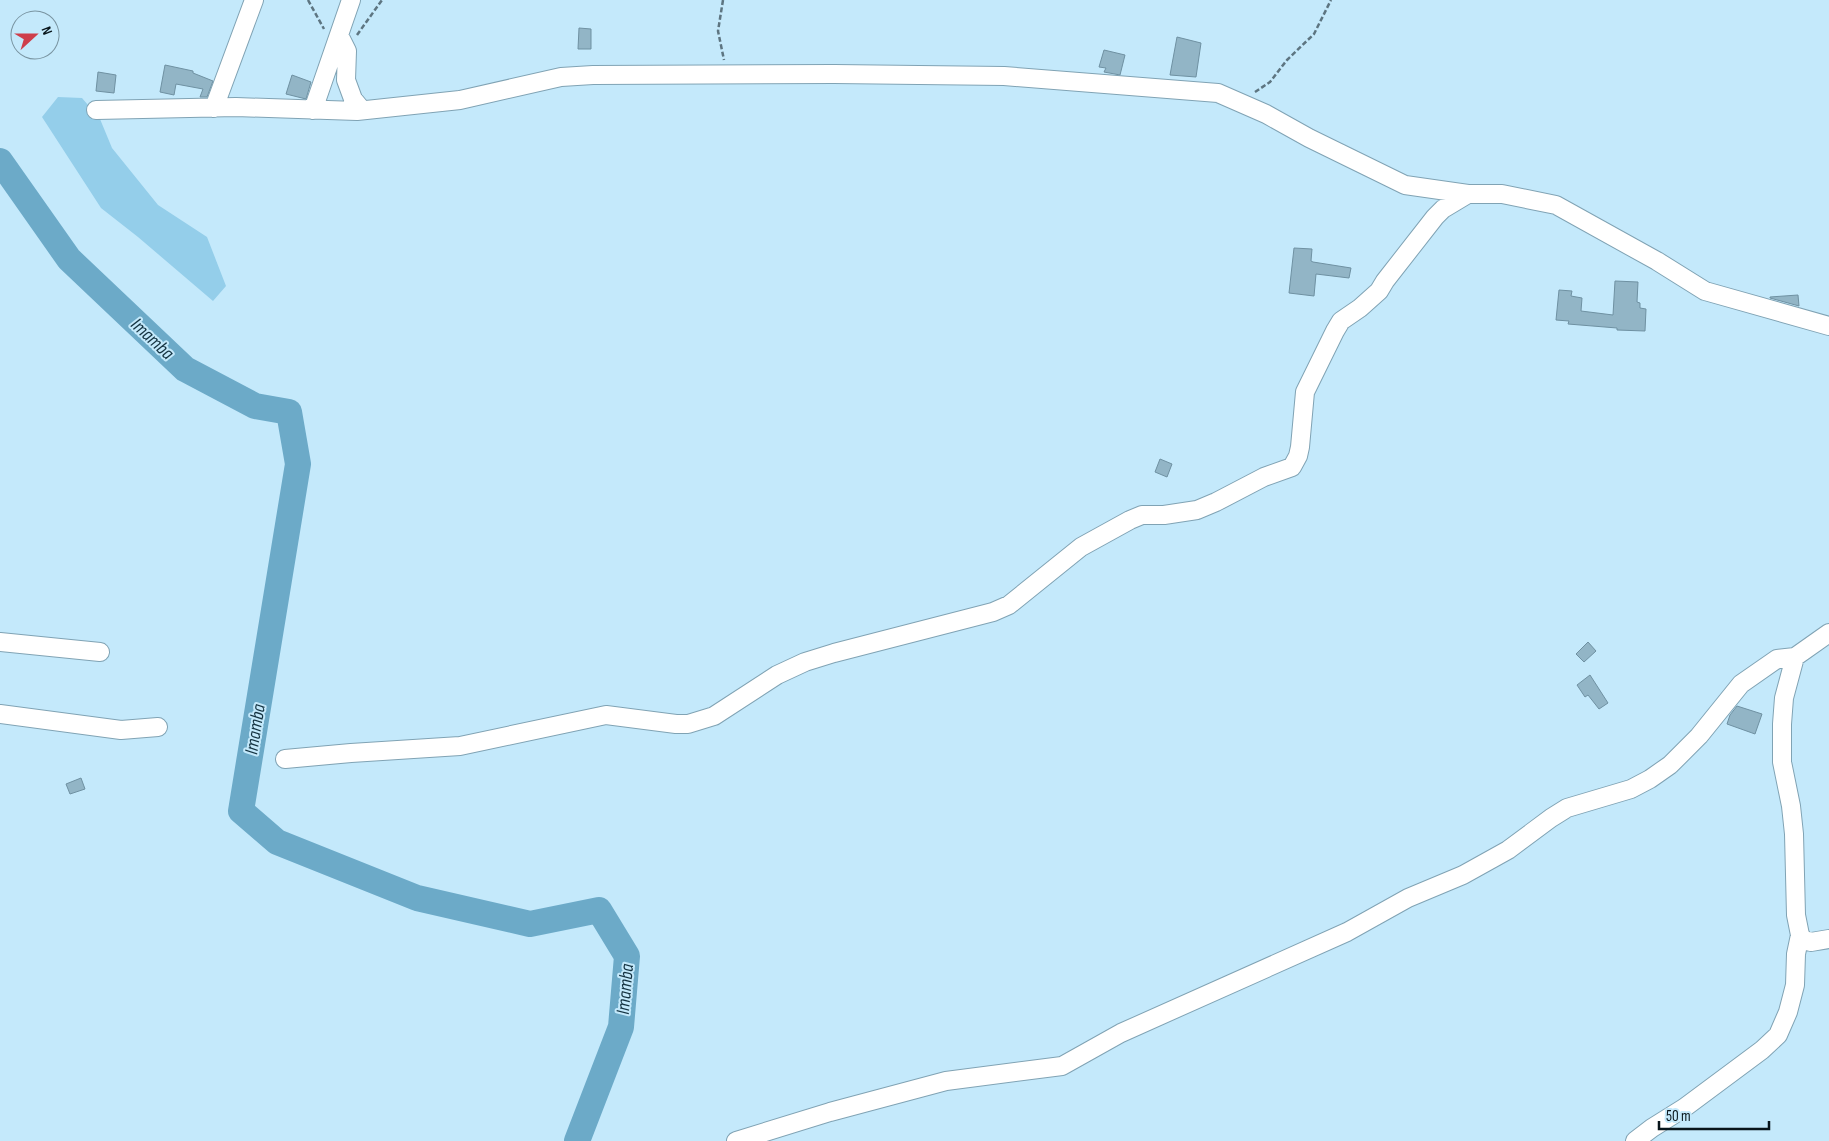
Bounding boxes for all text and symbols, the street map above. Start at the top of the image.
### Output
north arrow [10,10,60,60]
text: N [37,24,56,37]
water label: Imamba [126,313,179,365]
water label: Imamba [240,702,271,756]
water label: Imamba [612,963,639,1015]
scale bar [1659,1098,1769,1130]
text: 50 m [1666,1107,1691,1126]

